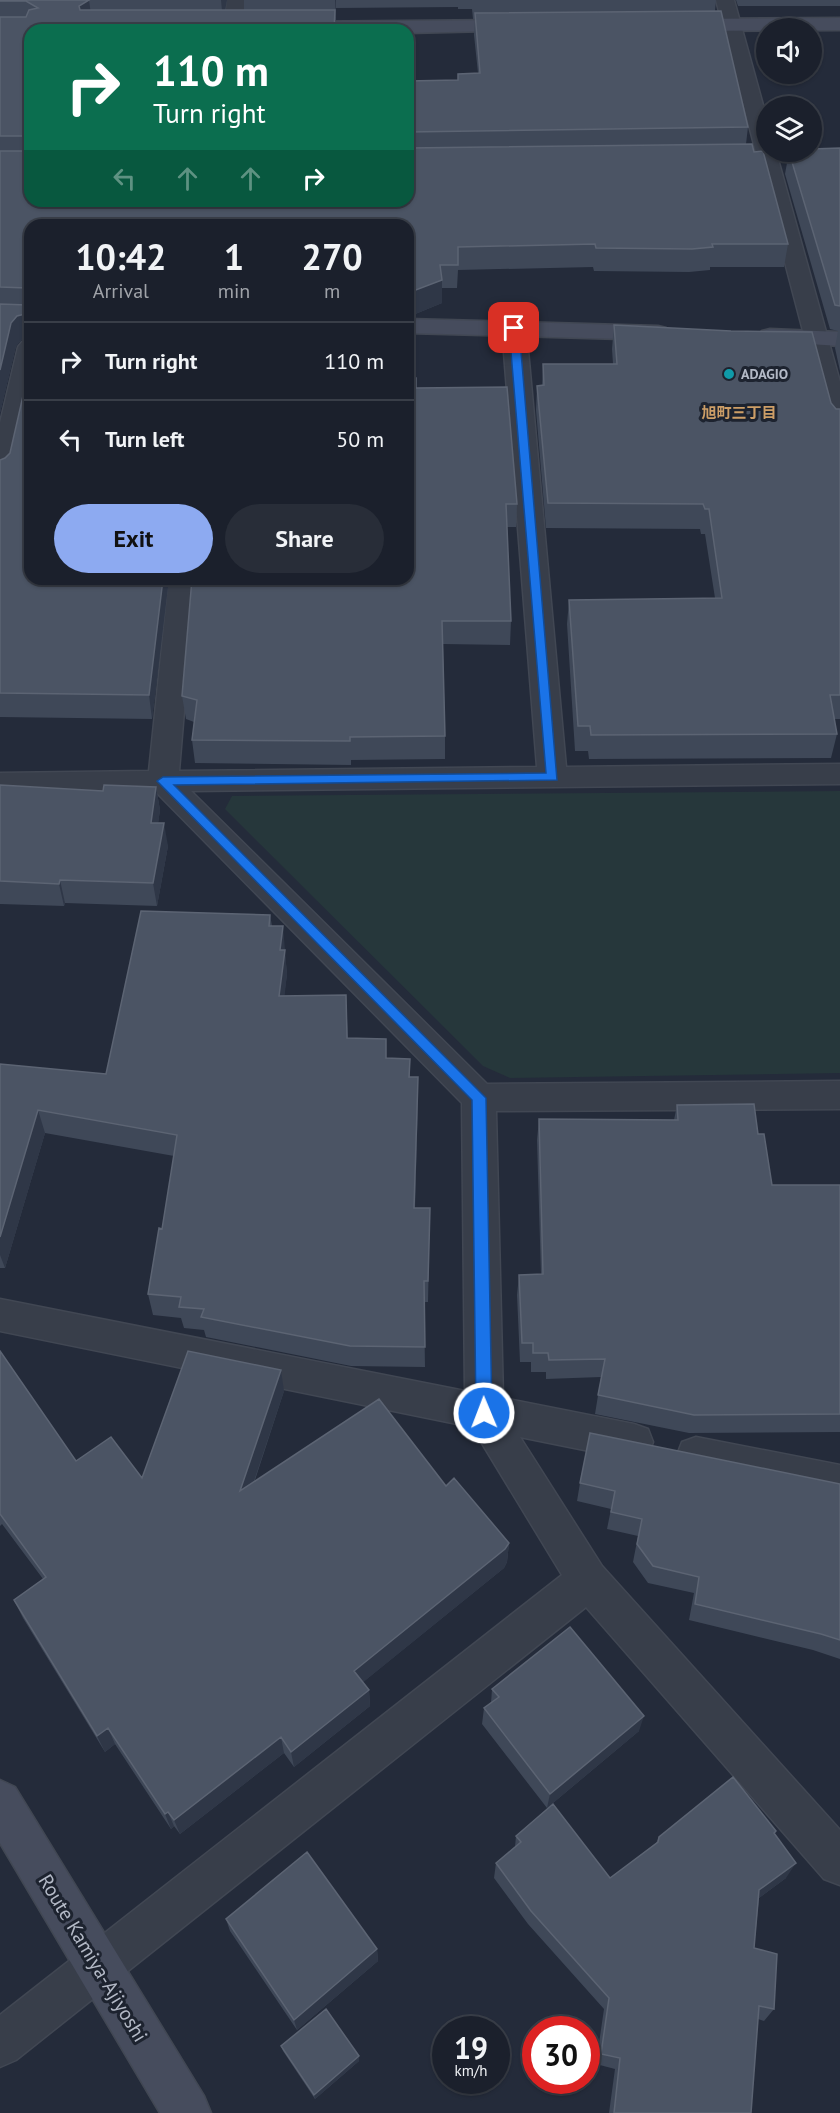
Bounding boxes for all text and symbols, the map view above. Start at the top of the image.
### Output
map controls [756,18,822,162]
button: sound [756,18,822,84]
text: 110 m [153,43,269,98]
icon: right [54,48,132,126]
text: Turn right [153,96,266,130]
button: layers [756,96,822,162]
icon: left [108,162,141,195]
icon: ahead [171,162,204,195]
icon: ahead [234,162,267,195]
icon: right [297,162,330,195]
text: 10:42 [75,233,167,280]
text: 1 [224,233,244,280]
text: 270 [302,233,363,280]
text: Arrival [93,278,149,304]
text: min [218,278,250,304]
text: m [324,278,340,304]
pin [488,302,539,353]
icon: arrive [497,311,530,344]
icon: right [54,345,87,378]
text: Turn right [105,347,197,375]
text: 110 m [324,347,384,375]
place label: ADAGIO [741,365,788,383]
marker: ADAGIO [722,367,736,381]
district label: 旭町三丁目 [701,403,777,422]
icon: left [54,423,87,456]
text: Turn left [105,425,185,453]
text: 50 m [336,425,384,453]
button: Exit [54,504,213,573]
button: Share [225,504,384,573]
position arrow [452,1381,516,1445]
street label: Route Kamiya-Ajiyoshi [33,1869,153,2047]
speed limit sign: 30 [522,2016,600,2094]
text: 19 [454,2028,488,2067]
text: km/h [455,2061,487,2080]

